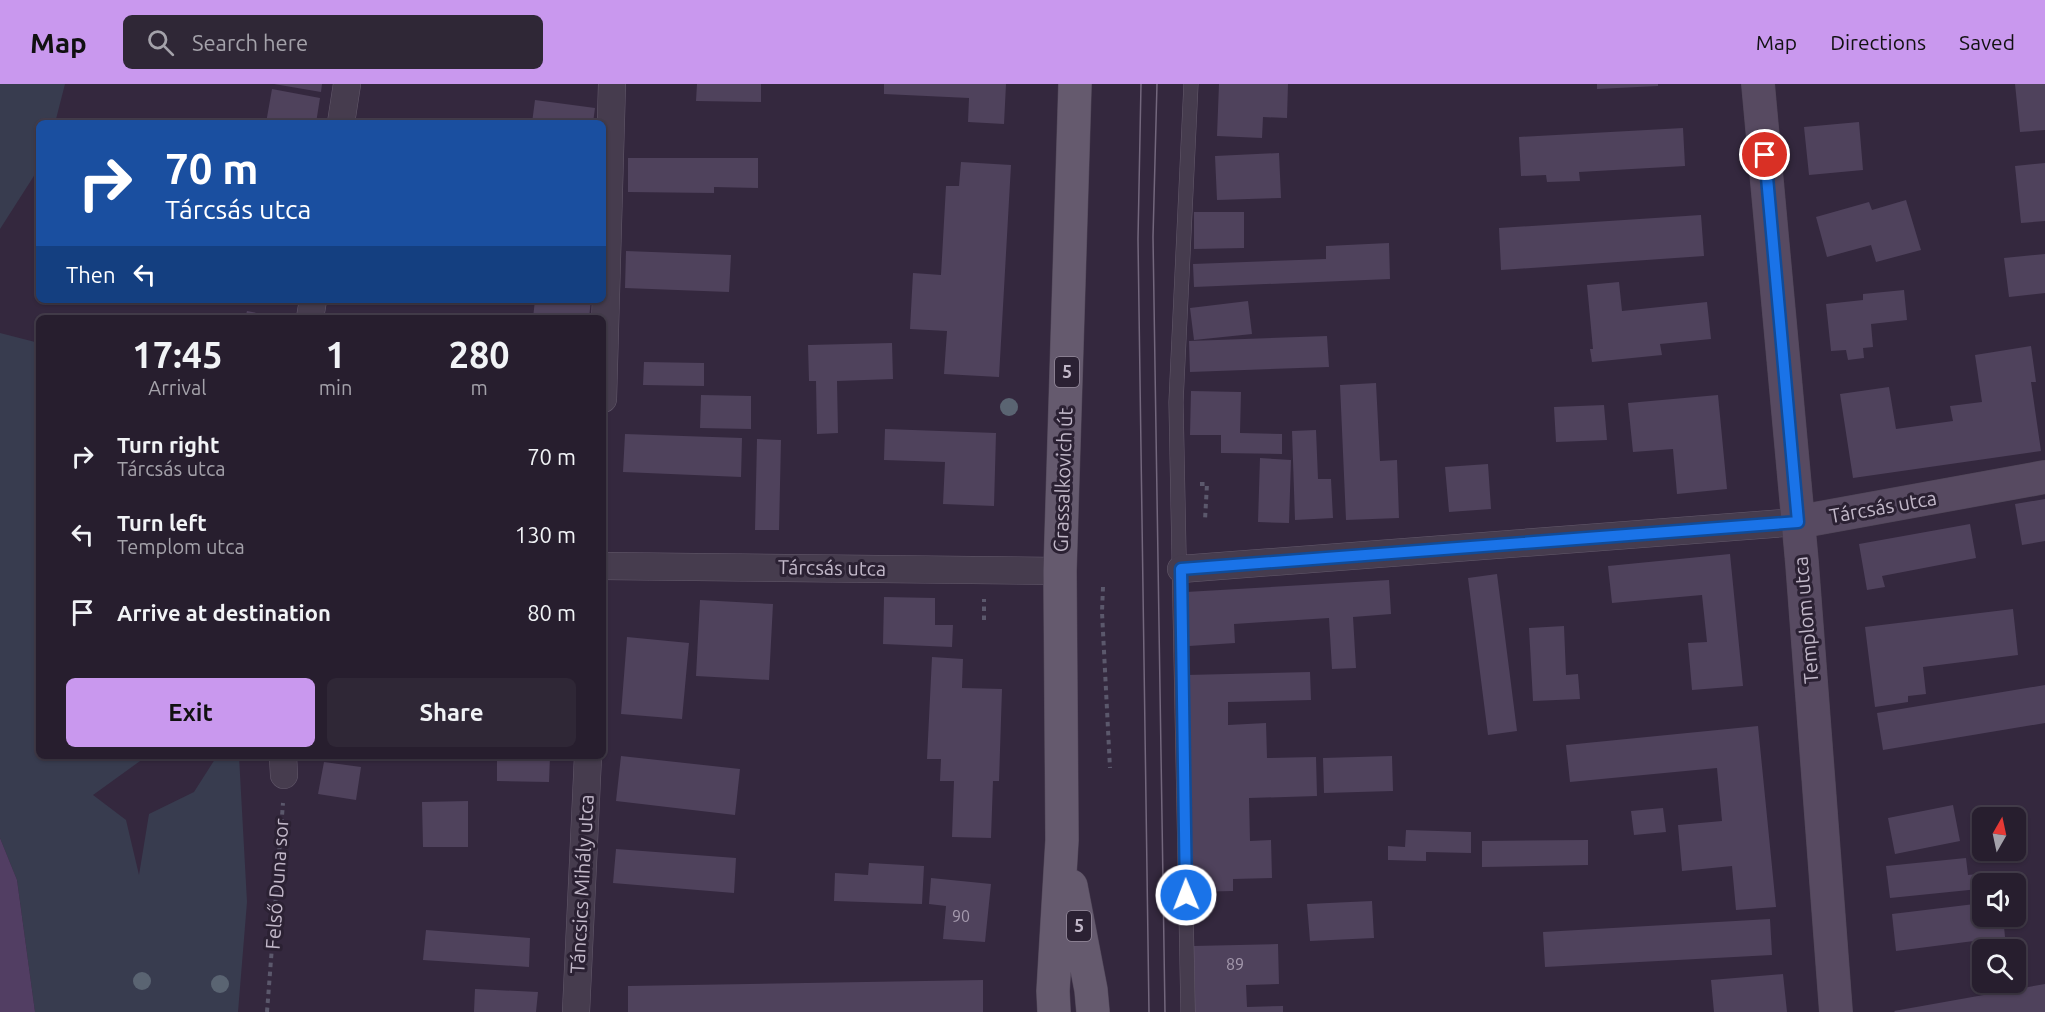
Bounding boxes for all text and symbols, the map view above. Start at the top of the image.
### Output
search box [123,15,543,69]
icon: search [144,26,177,59]
text: Map [30,27,87,58]
text: Search here [192,30,308,55]
text: Map [1756,30,1797,54]
text: Directions [1830,30,1926,54]
text: Saved [1959,30,2015,54]
pin [1739,129,1790,180]
icon: arrive [1748,138,1781,171]
icon: right [66,144,144,222]
text: 70 m [165,145,259,192]
text: Tárcsás utca [165,194,311,224]
icon: left [128,258,161,291]
text: Then [66,262,116,287]
text: 17:45 [132,334,222,375]
text: 1 [325,334,346,375]
text: 280 [449,334,510,375]
road number: 5 [1055,357,1079,387]
text: Arrival [148,376,207,399]
text: min [319,376,352,399]
text: m [471,376,488,399]
street label: Grassalkovich út [1048,407,1077,553]
text: Turn right [117,432,219,457]
icon: right [66,440,99,473]
text: 70 m [527,444,576,469]
text: Tárcsás utca [117,457,225,480]
street label: Tárcsás utca [1828,486,1938,527]
text: Turn left [117,510,207,535]
icon: left [66,518,99,551]
text: 130 m [515,522,576,547]
text: Templom utca [117,535,245,558]
street label: Tárcsás utca [778,555,886,580]
street label: Templom utca [1788,555,1823,685]
icon: arrive [66,596,99,629]
text: Arrive at destination [117,600,331,625]
text: 80 m [527,600,576,625]
button: Exit [66,678,315,747]
button: Share [327,678,576,747]
street label: Táncsics Mihály utca [565,794,598,974]
north arrow [1972,807,2026,861]
map controls [1972,807,2026,993]
street label: Felső Duna sor [260,817,293,950]
position arrow [1154,863,1218,927]
button: sound [1972,873,2026,927]
house number: 90 [952,907,970,925]
road number: 5 [1067,911,1091,941]
button: search [1972,939,2026,993]
house number: 89 [1226,955,1244,973]

